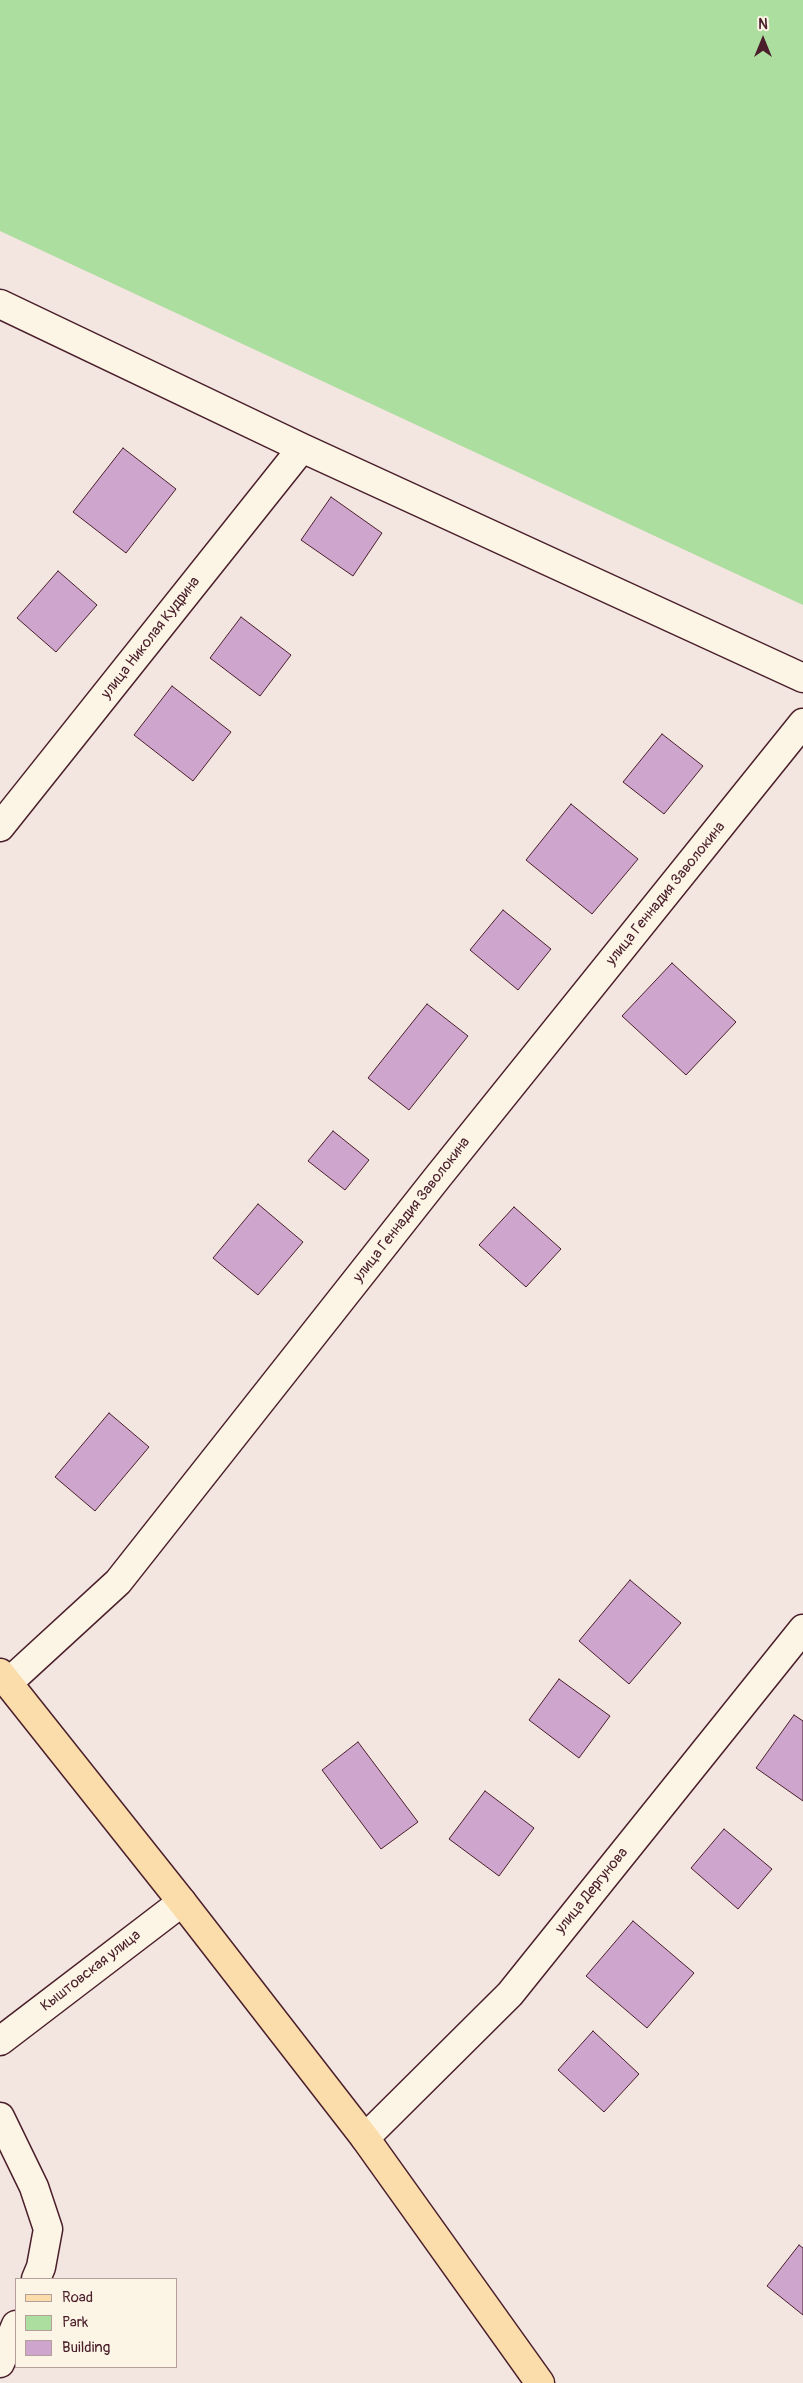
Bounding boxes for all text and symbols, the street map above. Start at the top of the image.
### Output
north arrow [738,15,788,65]
text: N [758,16,768,33]
street label: улица Николая Кудрина [98,573,204,703]
street label: улица Геннадия Заволокина [603,819,729,969]
street label: улица Геннадия Заволокина [350,1134,474,1286]
street label: улица Дергунова [552,1844,632,1938]
street label: Кыштовская улица [37,1926,145,2016]
legend [15,2278,178,2368]
text: Road [62,2288,93,2307]
text: Park [62,2313,88,2332]
text: Building [62,2338,110,2357]

